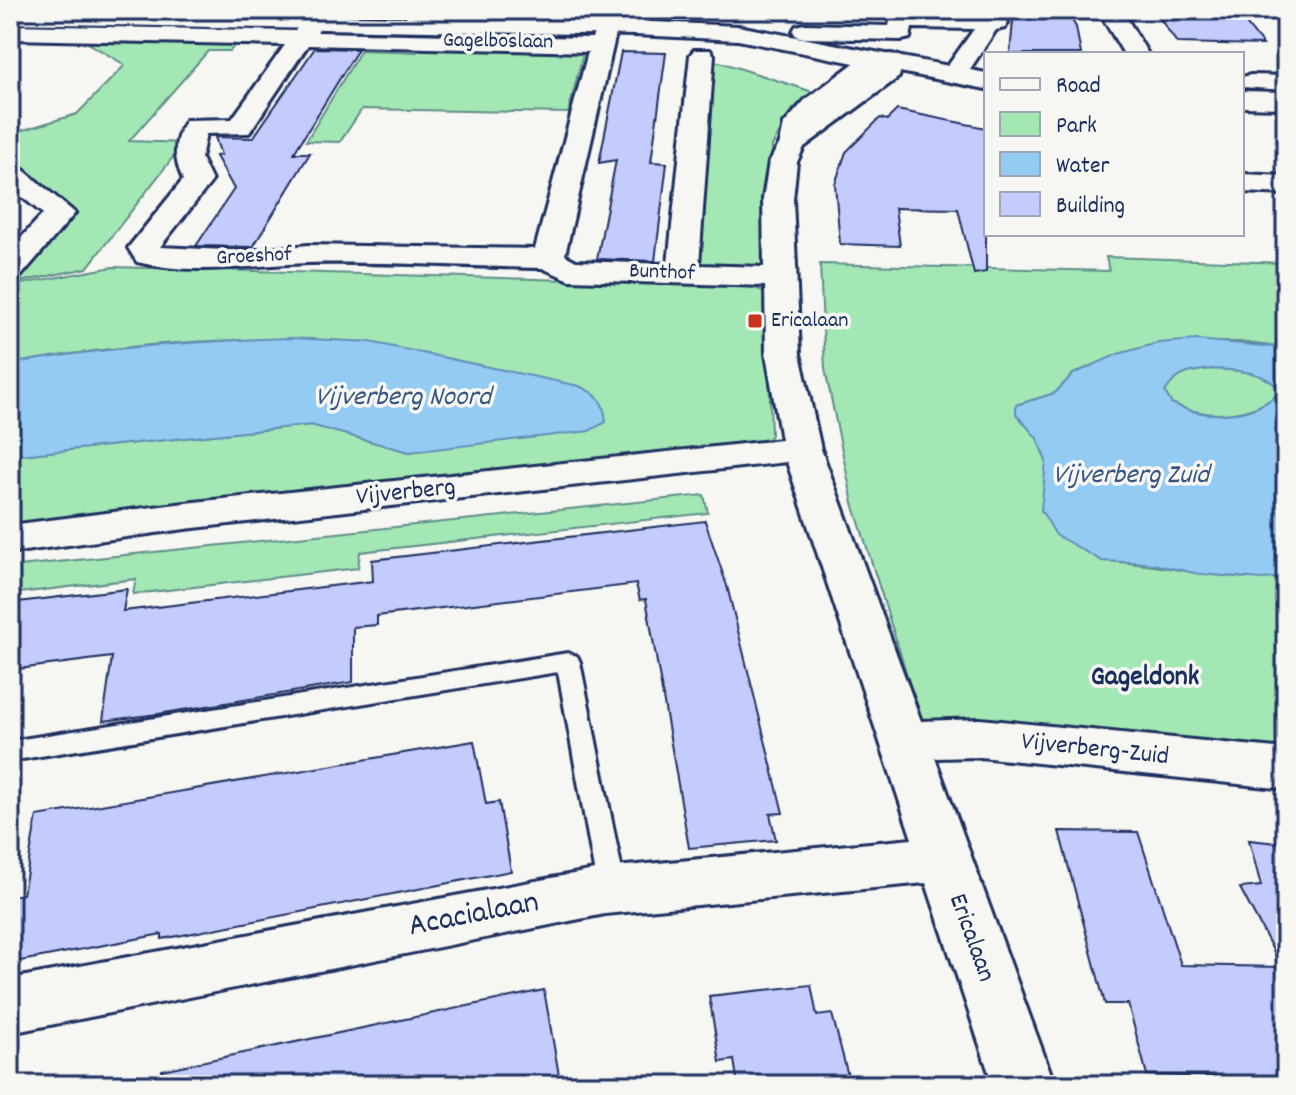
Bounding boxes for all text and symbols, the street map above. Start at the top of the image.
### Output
street label: Gagelboslaan [442,26,554,58]
legend [984,52,1244,236]
text: Road [1056,70,1101,104]
text: Park [1056,110,1097,144]
text: Water [1056,150,1109,184]
text: Building [1056,190,1125,224]
street label: Groeshof [215,239,294,274]
street label: Bunthof [629,256,697,290]
place label: Ericalaan [771,306,848,337]
marker: Ericalaan [746,312,764,330]
water label: Vijverberg Noord [315,379,495,419]
water label: Vijverberg Zuid [1053,457,1213,497]
street label: Vijverberg [354,469,458,517]
district label: Gageldonk [1091,659,1199,699]
street label: Vijverberg-Zuid [1019,724,1171,776]
street label: Acacialaan [405,881,543,951]
street label: Ericalaan [938,889,1004,987]

